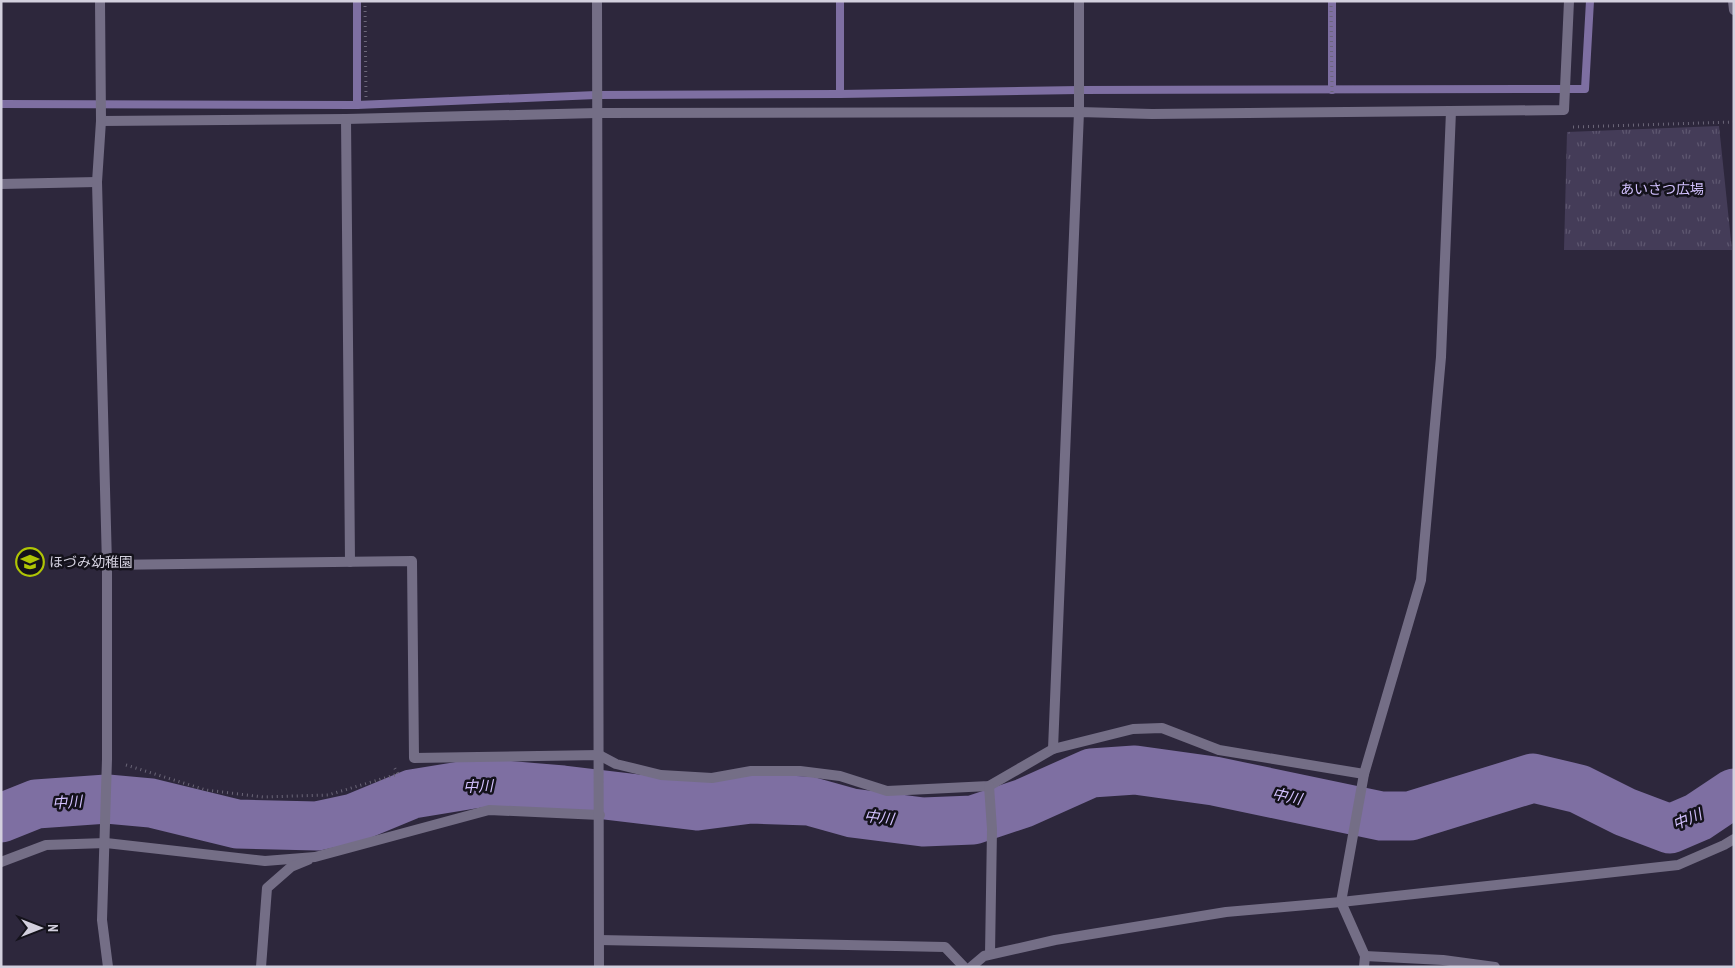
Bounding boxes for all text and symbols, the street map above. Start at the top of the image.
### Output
park label: あいさつ広場 [1620,180,1704,198]
school or university icon: ほづみ幼稚園 [15,547,45,577]
place label: ほづみ幼稚園 [49,553,133,571]
water label: 中川 [463,776,495,796]
water label: 中川 [1270,784,1306,809]
water label: 中川 [51,791,85,813]
water label: 中川 [1669,804,1706,834]
water label: 中川 [863,806,897,829]
north arrow [15,903,65,953]
text: N [44,924,62,932]

